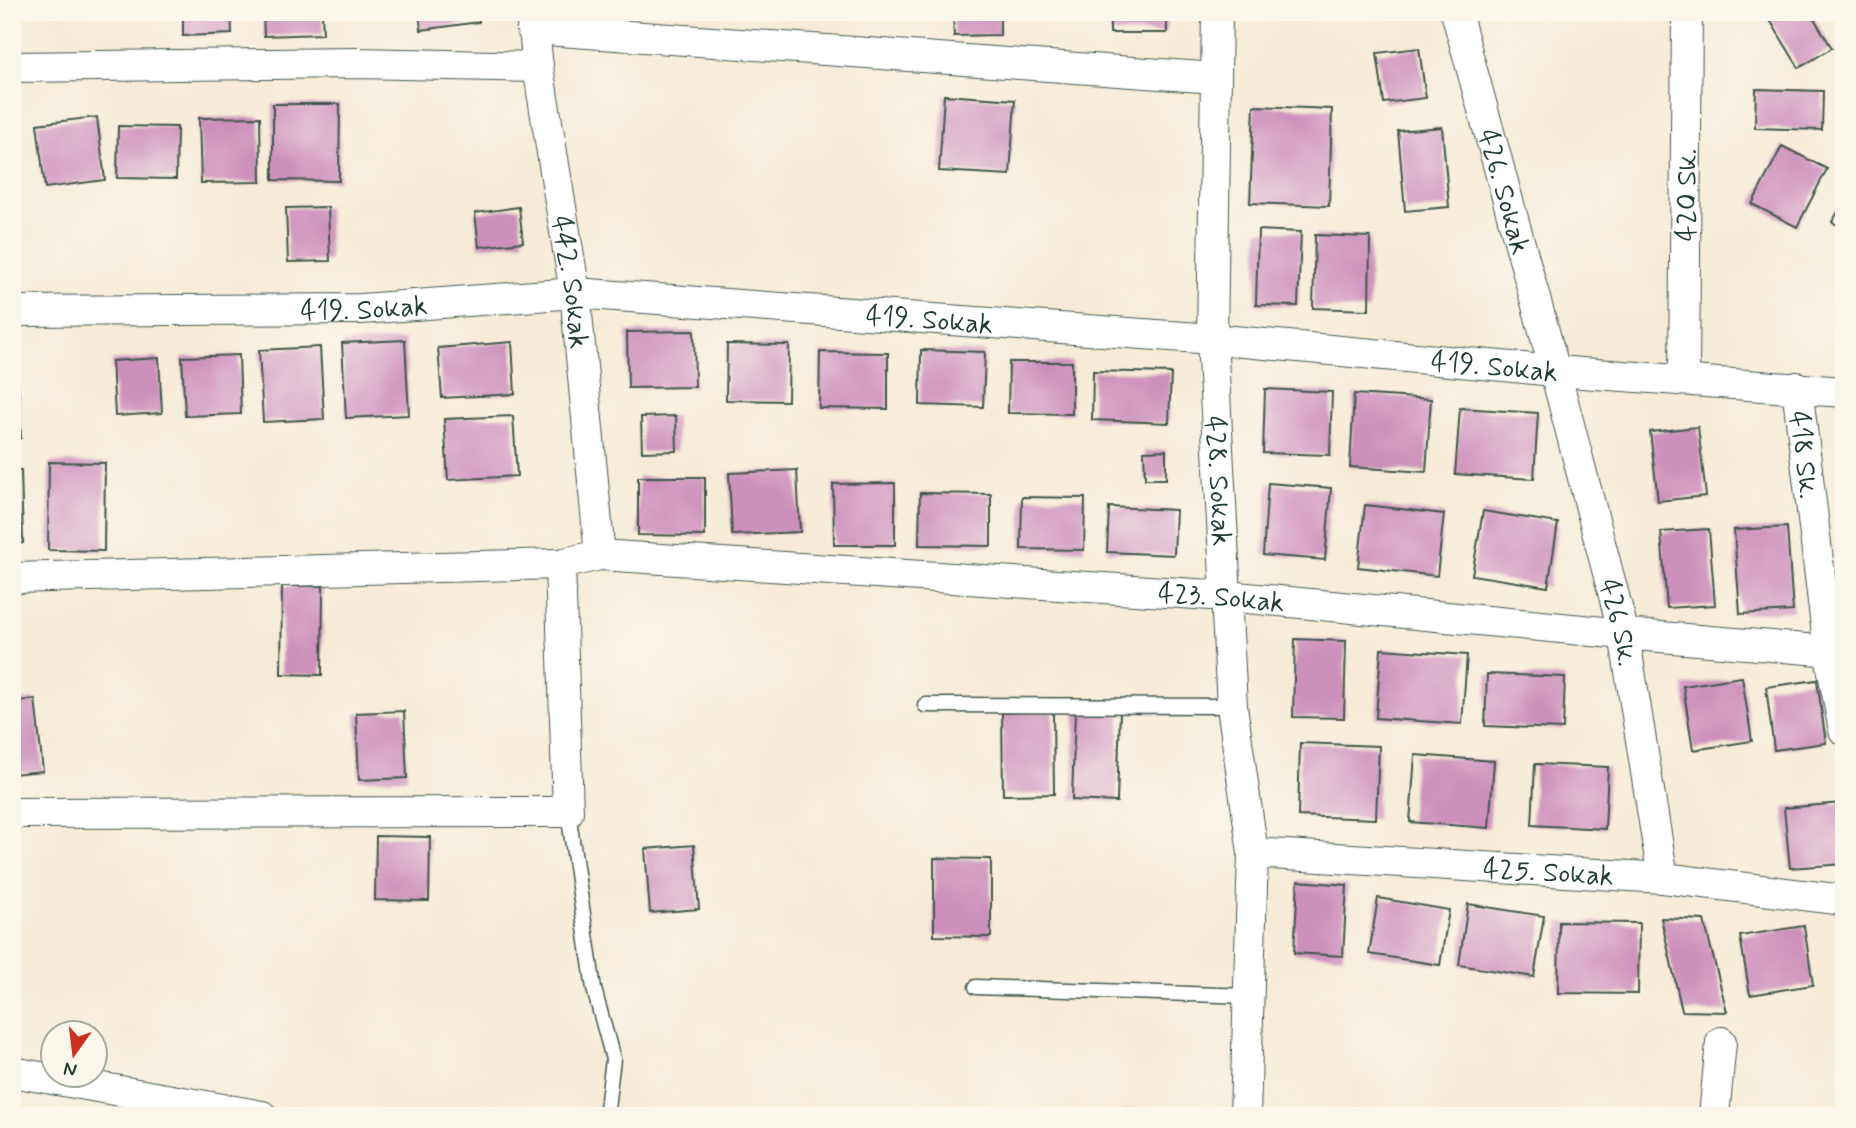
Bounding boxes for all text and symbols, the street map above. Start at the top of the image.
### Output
street label: 426. Sokak [1468,125,1538,259]
street label: 420 Sk. [1669,149,1707,241]
street label: 442. Sokak [542,213,596,351]
street label: 419. Sokak [300,288,429,330]
street label: 419. Sokak [864,298,994,344]
street label: 419. Sokak [1429,344,1560,392]
street label: 418 Sk. [1779,409,1826,501]
street label: 428. Sokak [1195,415,1239,547]
street label: 426 Sk. [1589,575,1645,669]
street label: 423. Sokak [1157,576,1286,623]
street label: 425. Sokak [1482,851,1615,896]
north arrow [38,1020,108,1090]
text: N [61,1055,79,1083]

